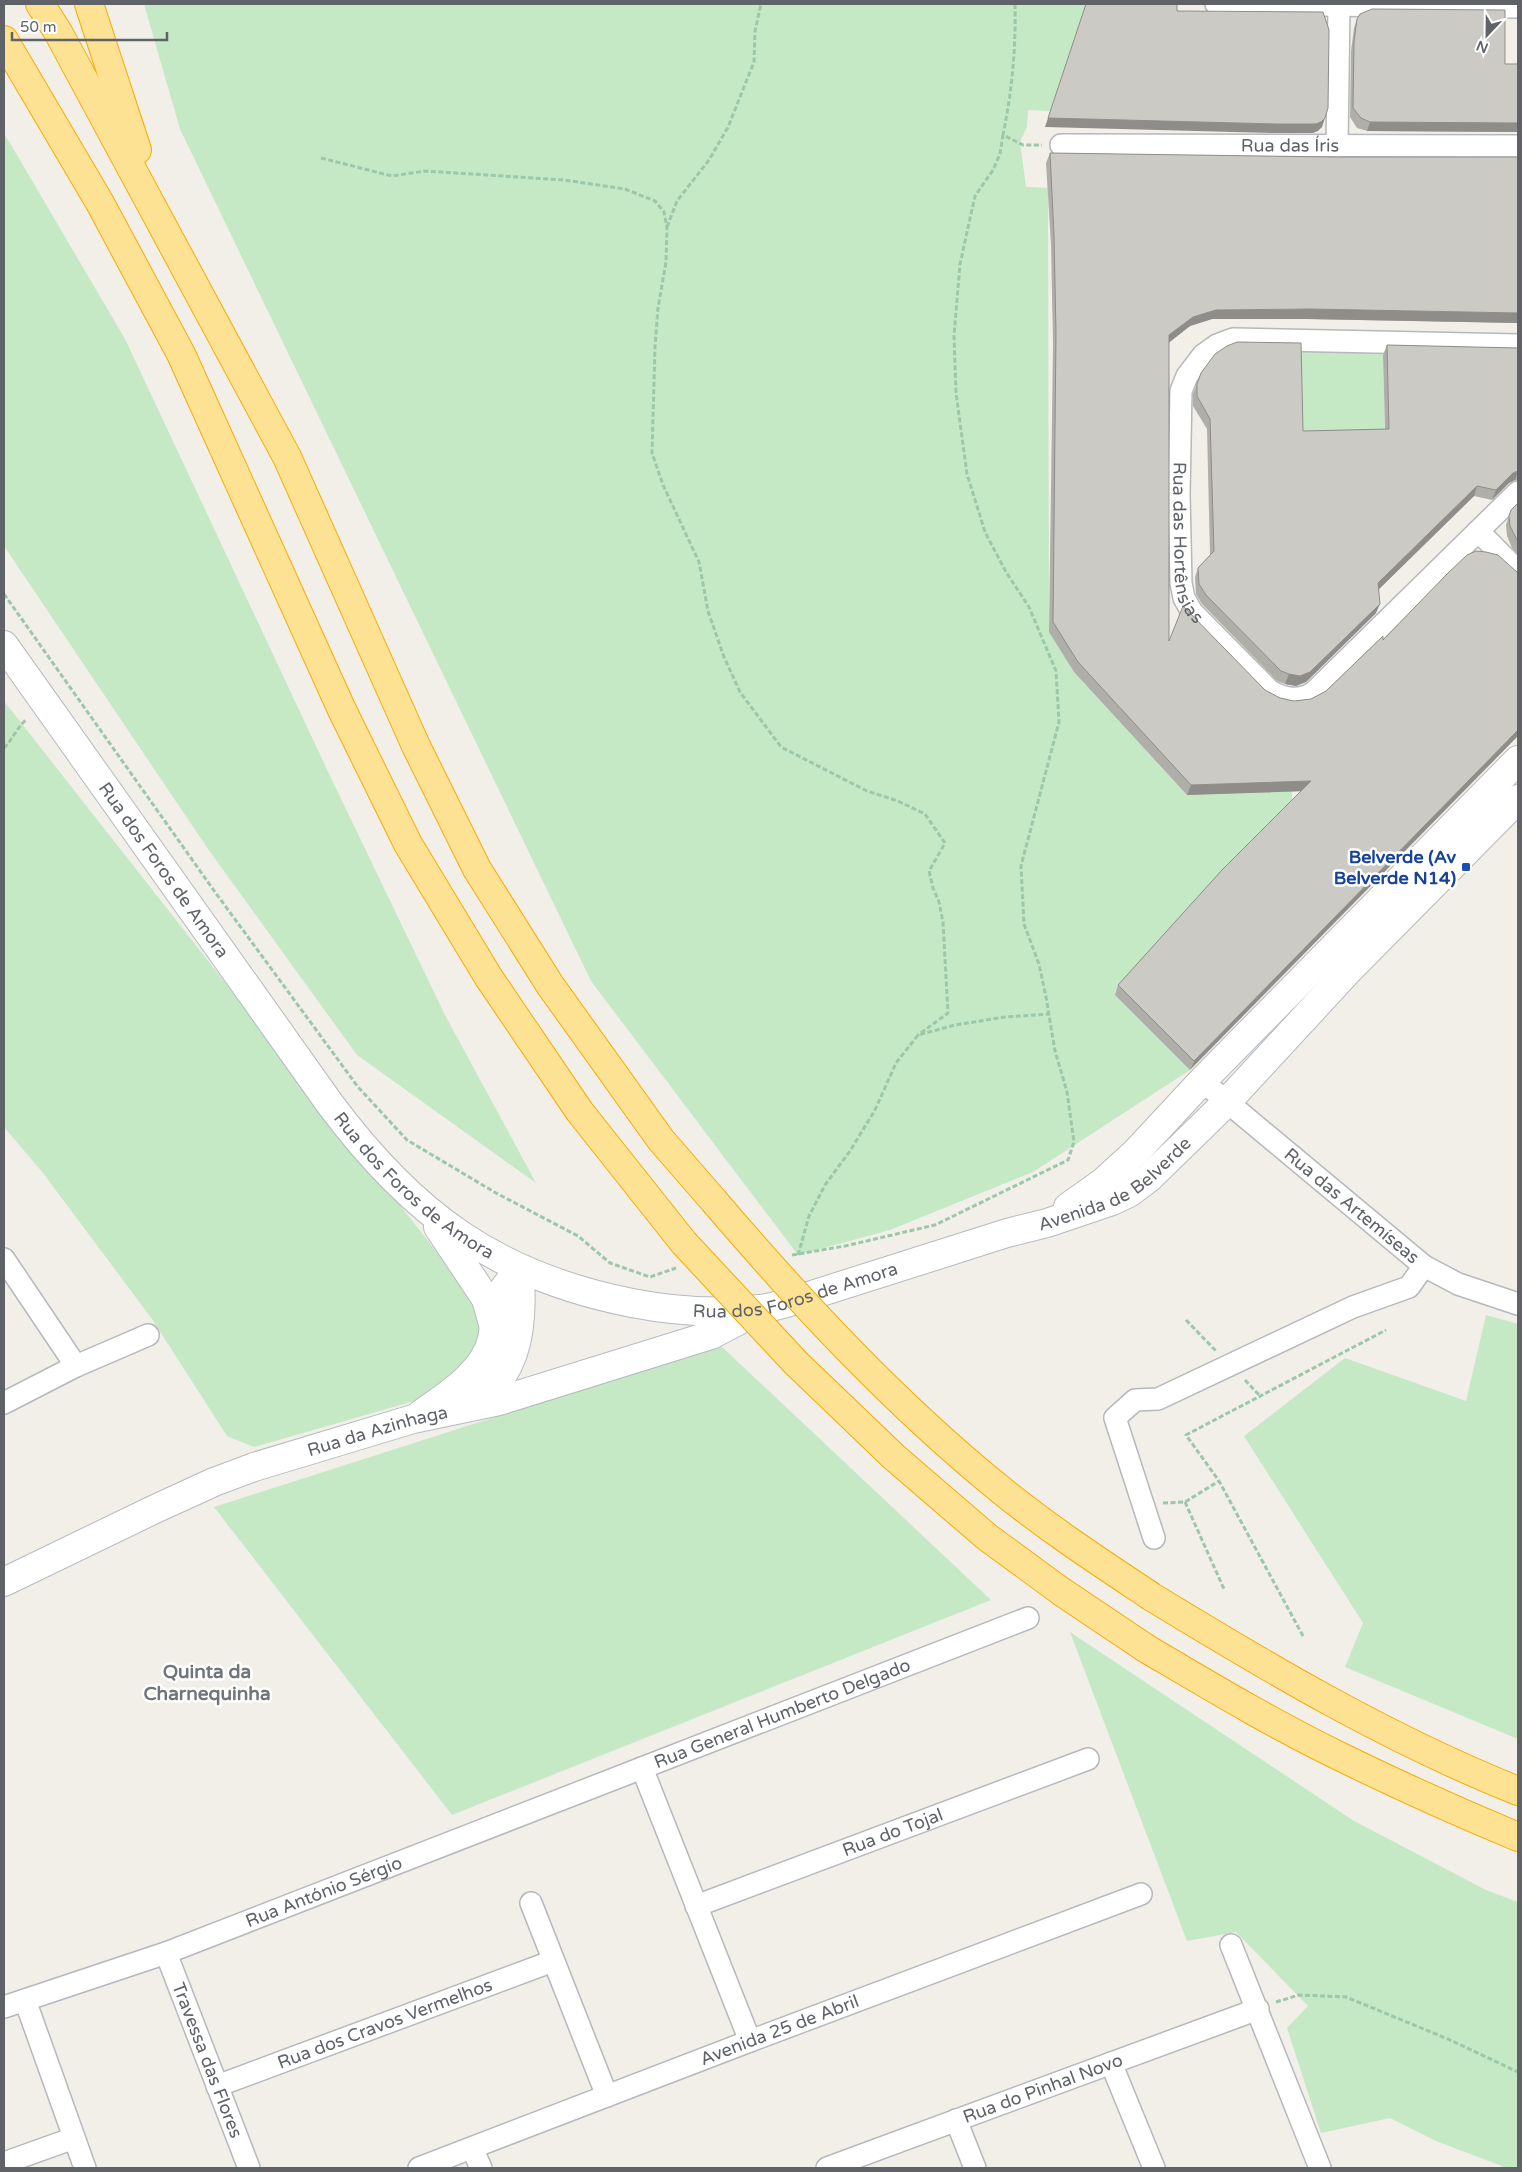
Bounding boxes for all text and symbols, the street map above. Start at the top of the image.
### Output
scale bar [12,10,168,42]
north arrow [1462,10,1512,60]
text: 50 m [20,18,57,36]
text: N [1474,37,1491,57]
street label: Rua das Íris [1241,134,1339,157]
street label: Rua das Hortênsias [1168,462,1208,628]
street label: Rua dos Foros de Amora [94,778,234,962]
place label: Belverde (Av Belverde N14) [1334,846,1456,889]
marker: Belverde (Av Belverde N14) [1460,861,1472,873]
street label: Rua dos Foros de Amora [329,1108,498,1264]
street label: Avenida de Belverde [1036,1132,1196,1236]
street label: Rua das Artemíseas [1280,1143,1424,1268]
street label: Rua dos Foros de Amora [692,1257,900,1322]
street label: Rua da Azinhaga [304,1401,450,1461]
street label: Rua General Humberto Delgado [651,1654,914,1773]
district label: Quinta da Charnequinha [143,1661,271,1706]
street label: Rua do Tojal [839,1803,946,1861]
street label: Rua António Sérgio [242,1851,405,1932]
street label: Rua dos Cravos Vermelhos [274,1974,495,2074]
street label: Travessa das Flores [167,1979,247,2141]
street label: Avenida 25 de Abril [697,1990,862,2070]
street label: Rua do Pinhal Novo [960,2049,1126,2128]

